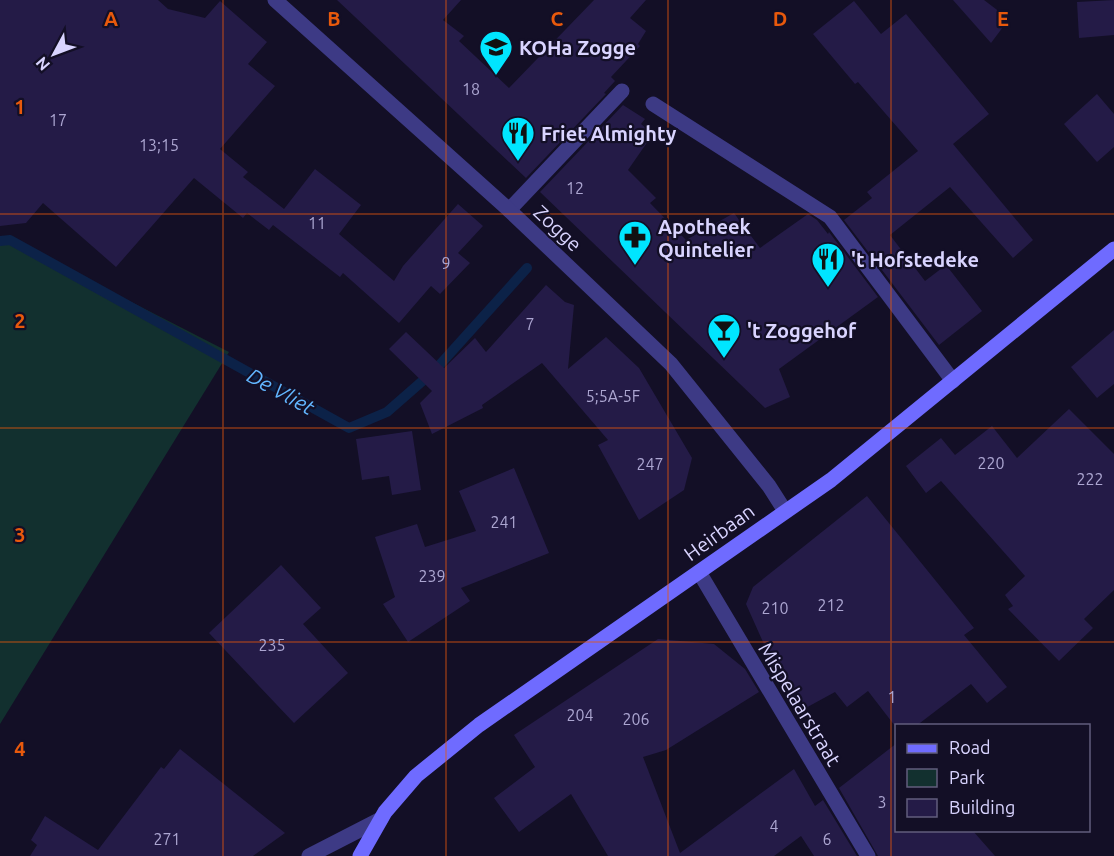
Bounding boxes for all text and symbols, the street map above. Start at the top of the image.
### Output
text: A [104,7,118,30]
text: B [327,7,341,30]
text: C [551,7,564,30]
text: D [773,7,787,30]
text: E [997,7,1009,30]
north arrow [24,24,84,84]
school or university icon: KOHa Zogge [478,29,514,76]
place label: KOHa Zogge [519,36,636,59]
text: N [32,53,53,74]
house number: 18 [462,80,480,98]
text: 1 [14,95,26,118]
house number: 17 [49,111,67,129]
restaurant icon: Friet Almighty [500,115,536,162]
place label: Friet Almighty [541,122,677,145]
house number: 13;15 [139,136,179,154]
house number: 12 [566,179,584,197]
street label: Zogge [529,200,587,256]
house number: 11 [308,214,326,232]
place label: Apotheek Quintelier [658,215,755,261]
pharmacy icon: Apotheek Quintelier [617,219,653,266]
restaurant icon: 't Hofstedeke [810,241,846,288]
place label: 't Hofstedeke [851,248,979,271]
house number: 9 [441,254,451,272]
text: 2 [14,309,26,332]
bar icon: 't Zoggehof [706,312,742,359]
house number: 7 [525,315,535,333]
place label: 't Zoggehof [747,319,857,342]
water label: De Vliet [243,363,319,420]
house number: 5;5A-5F [586,387,640,405]
house number: 220 [977,454,1005,472]
house number: 247 [636,455,664,473]
house number: 222 [1076,470,1104,488]
street label: Heirbaan [679,499,759,565]
house number: 241 [490,513,518,531]
text: 3 [14,523,26,546]
house number: 239 [418,567,446,585]
house number: 212 [817,596,845,614]
house number: 210 [761,599,789,617]
house number: 235 [258,636,286,654]
street label: Mispelaarstraat [754,638,846,770]
house number: 1 [887,688,897,706]
house number: 204 [566,706,594,724]
house number: 206 [622,710,650,728]
legend [895,724,1090,832]
text: 4 [14,737,26,760]
text: Road [949,737,991,757]
text: Park [949,767,985,787]
house number: 3 [877,793,887,811]
text: Building [949,797,1015,817]
house number: 4 [769,817,779,835]
house number: 271 [153,830,181,848]
house number: 6 [822,830,832,848]

